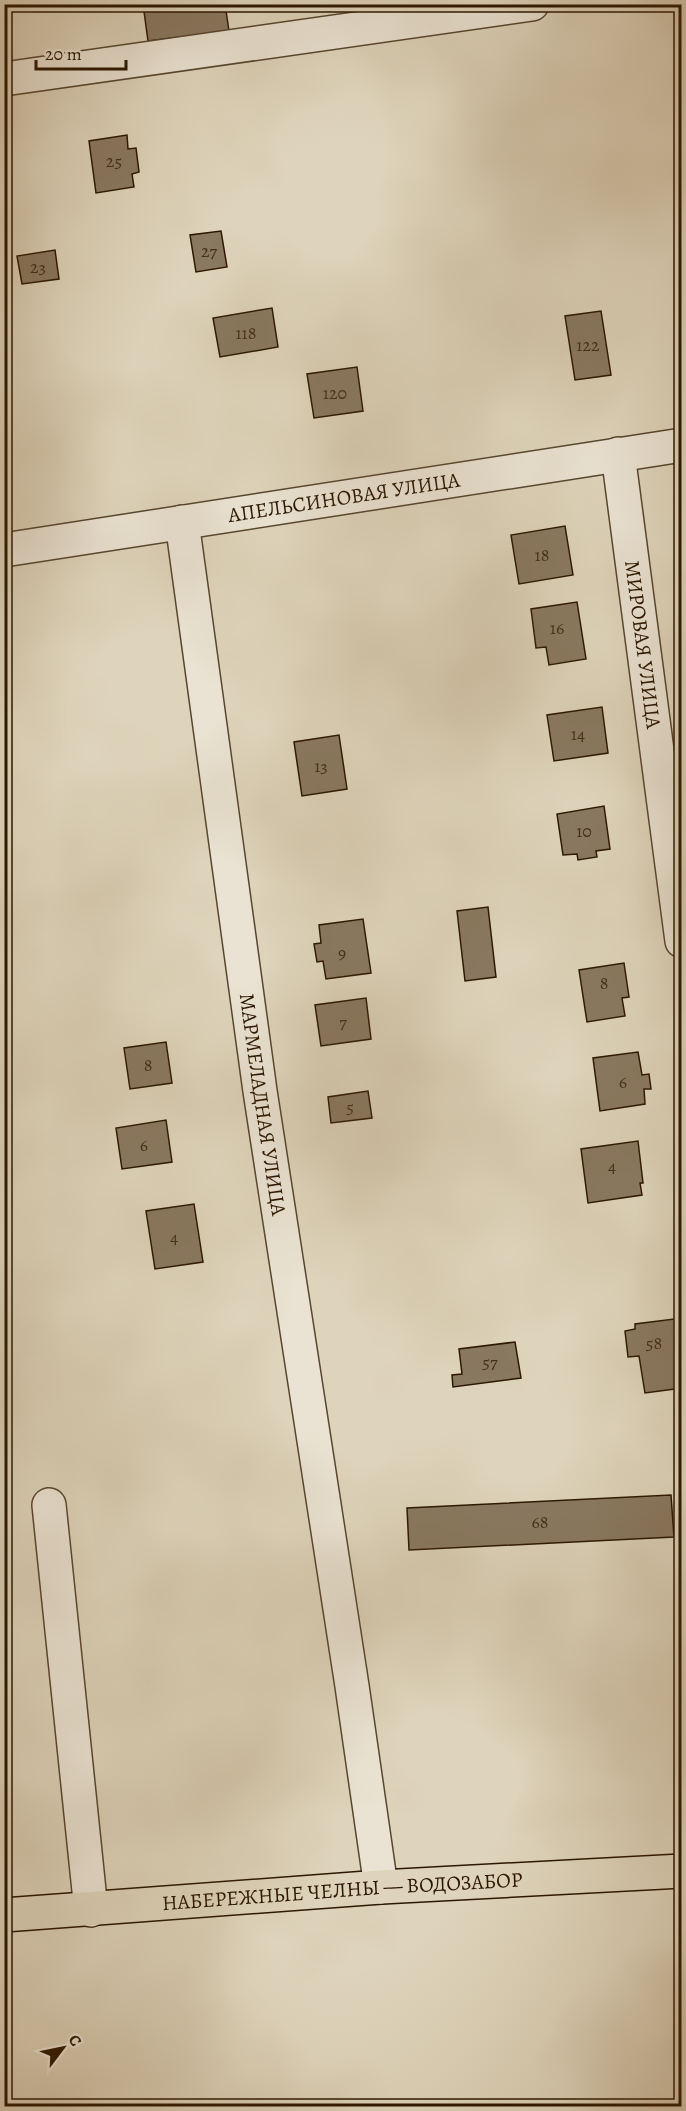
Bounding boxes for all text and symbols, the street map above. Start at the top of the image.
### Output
scale bar [36,33,126,71]
text: 20 m [45,42,82,66]
house number: 25 [106,149,122,173]
house number: 27 [201,239,217,263]
house number: 23 [30,255,46,279]
house number: 118 [235,321,257,345]
house number: 122 [576,333,600,357]
house number: 120 [323,381,347,405]
street label: АПЕЛЬСИНОВАЯ УЛИЦА [225,465,462,529]
house number: 18 [535,543,549,567]
street label: МИРОВАЯ УЛИЦА [618,558,668,731]
house number: 16 [550,616,564,640]
house number: 14 [571,722,585,746]
house number: 13 [314,754,328,778]
house number: 10 [576,819,592,843]
house number: 9 [338,941,346,965]
house number: 8 [600,971,608,995]
street label: МАРМЕЛАДНАЯ УЛИЦА [233,991,293,1218]
house number: 7 [339,1010,347,1034]
house number: 8 [144,1053,152,1077]
house number: 6 [619,1070,627,1094]
house number: 5 [346,1095,354,1119]
house number: 6 [140,1133,148,1157]
house number: 4 [608,1154,616,1178]
house number: 4 [170,1225,178,1249]
house number: 58 [646,1331,662,1355]
house number: 57 [482,1350,498,1374]
house number: 68 [531,1510,549,1534]
street label: НАБЕРЕЖНЫЕ ЧЕЛНЫ — ВОДОЗАБОР [161,1865,524,1917]
north arrow [33,2018,93,2078]
text: С [63,2031,87,2051]

